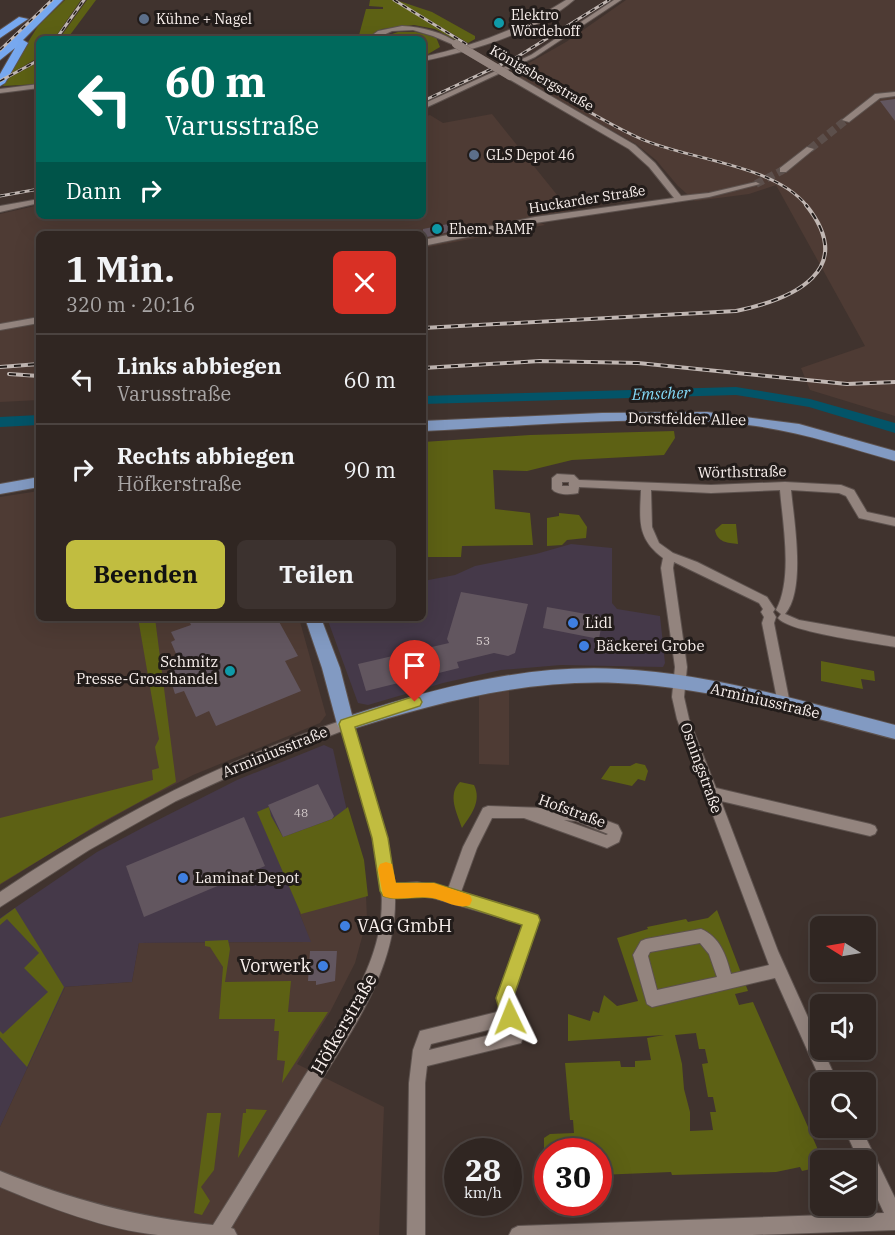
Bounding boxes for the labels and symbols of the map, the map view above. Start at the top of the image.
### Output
place label: Elektro Wördehoff [511,6,581,40]
place label: Kühne + Nagel [156,10,252,28]
marker: Kühne + Nagel [137,12,151,26]
marker: Elektro Wördehoff [492,16,506,30]
street label: Königsbergstraße [487,41,597,115]
place label: GLS Depot 46 [486,146,575,164]
marker: GLS Depot 46 [467,148,481,162]
street label: Huckarder Straße [527,181,647,217]
place label: Ehem. BAMF [449,220,534,238]
marker: Ehem. BAMF [430,222,444,236]
water label: Emscher [630,382,692,404]
street label: Dorstfelder Allee [628,408,746,429]
street label: Wörthstraße [697,461,787,482]
place label: Lidl [585,613,612,632]
marker: Lidl [566,616,580,630]
house number: 53 [476,633,490,648]
place label: Bäckerei Grobe [596,636,705,655]
marker: Bäckerei Grobe [577,639,591,653]
pin [389,640,440,702]
place label: Schmitz Presse-Grosshandel [76,652,218,688]
marker: Schmitz Presse-Grosshandel [223,664,237,678]
street label: Arminiusstraße [709,679,822,722]
street label: Osningstraße [676,720,727,816]
street label: Arminiusstraße [219,722,330,781]
street label: Hofstraße [536,790,608,831]
house number: 48 [294,805,308,820]
place label: Laminat Depot [195,868,299,887]
marker: Laminat Depot [176,871,190,885]
place label: VAG GmbH [357,914,452,937]
north arrow [810,916,876,982]
marker: VAG GmbH [338,919,352,933]
place label: Vorwerk [239,954,311,977]
marker: Vorwerk [316,959,330,973]
street label: Höfkerstraße [306,969,382,1078]
position arrow [478,985,542,1049]
speed limit sign: 30 [534,1138,612,1216]

